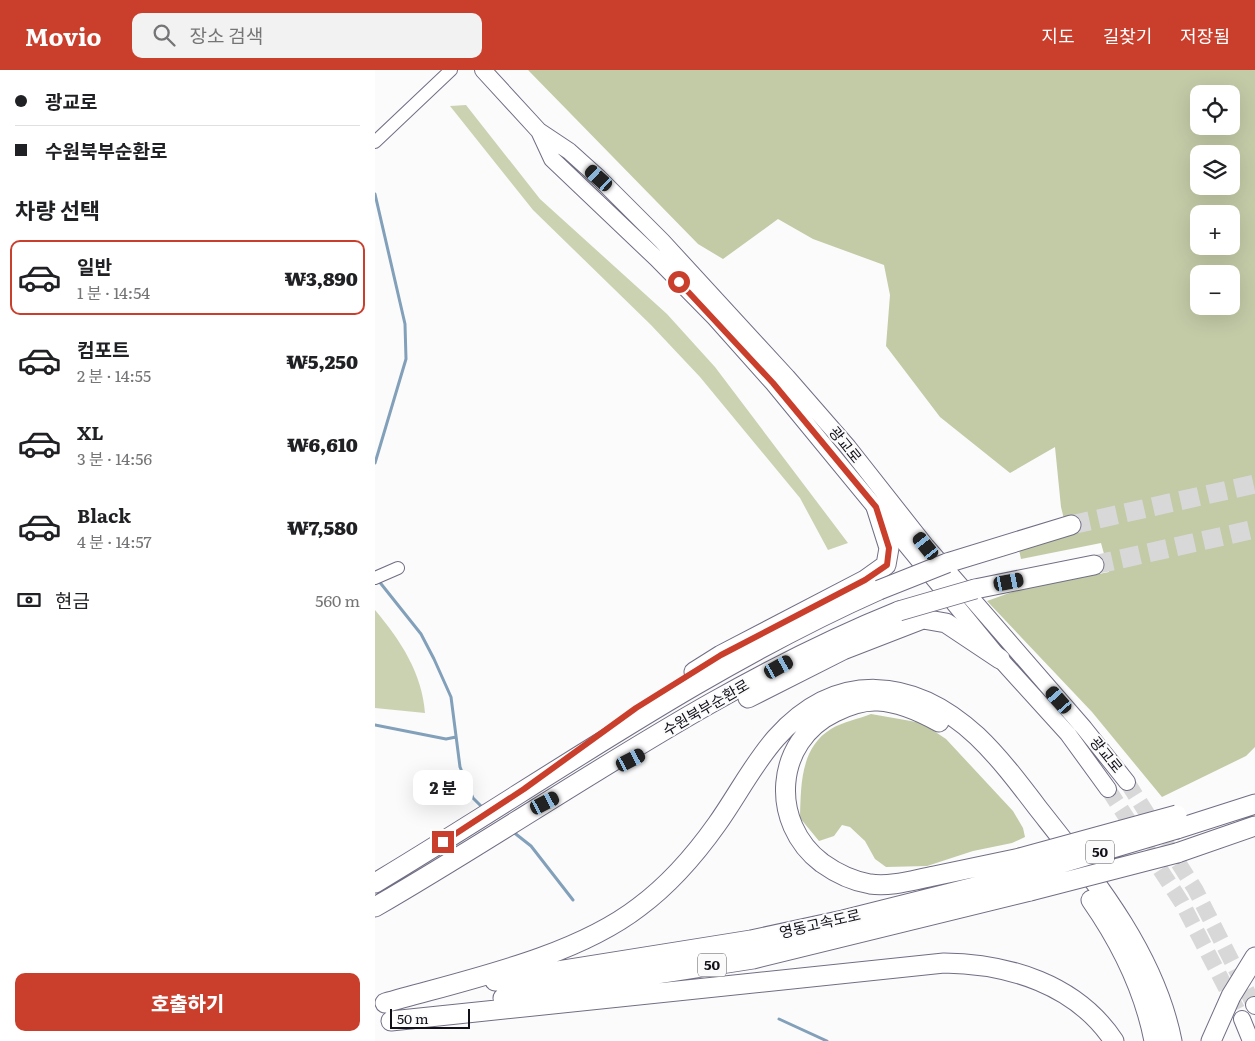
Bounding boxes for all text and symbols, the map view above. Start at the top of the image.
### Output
search box [132,13,482,58]
text: Movio [25,18,102,53]
icon: search [150,21,178,49]
text: 장소 검색 [190,21,263,49]
text: 지도 [1042,22,1075,49]
text: 길찾기 [1103,22,1152,49]
text: 저장됨 [1180,22,1230,49]
map controls [1190,85,1240,315]
button: locate [1190,85,1240,135]
text: 광교로 [45,87,97,115]
text: 수원북부순환로 [45,136,167,164]
button: layers [1190,145,1240,195]
car [582,162,615,194]
text: 차량 선택 [15,193,100,226]
button: + [1190,205,1240,255]
text: 일반 [77,252,112,280]
icon: car [17,255,62,300]
text: ₩3,890 [285,264,358,292]
button: − [1190,265,1240,315]
route start [668,271,690,293]
text: 1 분 · 14:54 [77,280,150,304]
text: 컴포트 [77,335,129,363]
icon: car [17,338,62,383]
text: ₩5,250 [287,347,358,375]
text: 2 분 · 14:55 [77,363,151,387]
text: XL [77,418,104,446]
icon: car [17,421,62,466]
street label: 광교로 [824,421,868,467]
text: ₩6,610 [287,430,358,458]
text: 3 분 · 14:56 [77,446,152,470]
text: Black [77,501,131,529]
icon: car [17,504,62,549]
text: ₩7,580 [287,513,358,541]
text: 4 분 · 14:57 [77,529,152,553]
car [910,530,941,562]
car [992,572,1025,592]
icon: cash [15,586,43,614]
text: 현금 [55,586,90,614]
text: 560 m [315,588,360,612]
car [762,653,795,681]
street label: 수원북부순환로 [658,673,753,741]
car [1043,684,1074,716]
street label: 광교로 [1085,731,1129,777]
car [614,747,647,773]
callout: 2 분 [413,770,473,804]
text: 2 분 [430,775,456,799]
car [528,790,561,816]
route end [432,831,454,853]
road number: 50 [1086,840,1114,864]
street label: 영동고속도로 [777,902,863,943]
road number: 50 [698,954,726,976]
button: 호출하기 [15,973,360,1031]
scale bar [390,1006,470,1029]
text: 50 m [397,1008,429,1028]

